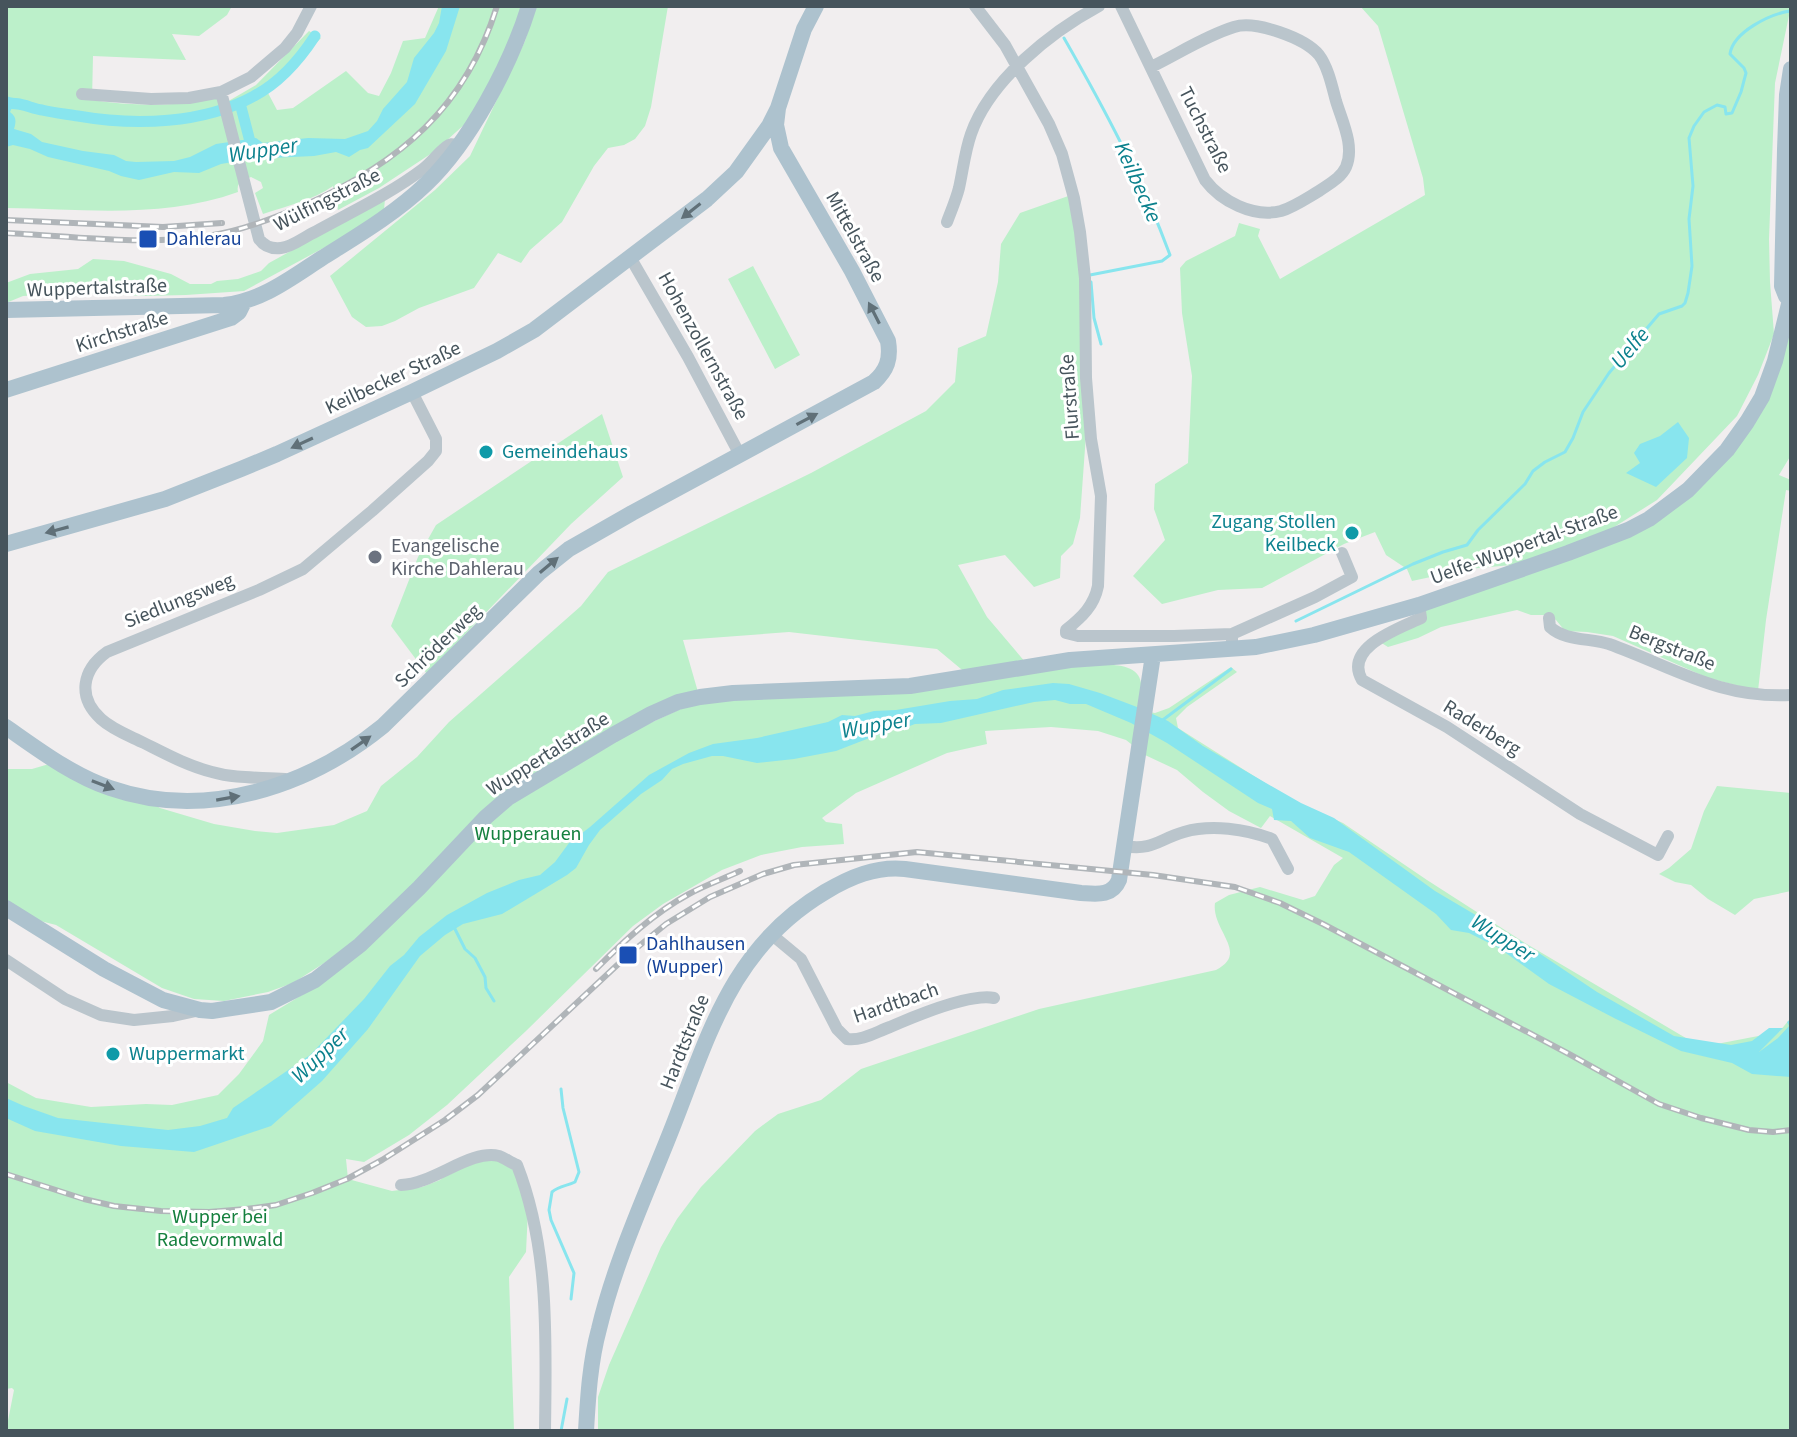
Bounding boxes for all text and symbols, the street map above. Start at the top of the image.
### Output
street label: Tuchstraße [1171,82,1239,178]
water label: Wupper [226,129,301,171]
water label: Keilbecke [1106,136,1170,228]
street label: Wülfingstraße [269,161,385,239]
street label: Mittelstraße [818,186,892,288]
one-way arrow [681,202,701,218]
place label: Dahlerau [166,225,242,253]
marker: Dahlerau [137,228,159,250]
street label: Hohenzollernstraße [651,267,755,425]
street label: Wuppertalstraße [27,272,167,304]
one-way arrow [867,301,880,324]
street label: Kirchstraße [72,304,172,360]
water label: Uelfe [1603,320,1657,376]
street label: Keilbecker Straße [321,334,466,422]
street label: Flurstraße [1053,353,1087,441]
one-way arrow [796,412,818,426]
one-way arrow [290,437,313,450]
place label: Gemeindehaus [502,438,628,466]
marker: Gemeindehaus [477,443,495,461]
street label: Uelfe-Wuppertal-Straße [1426,498,1622,592]
place label: Zugang Stollen Keilbeck [1211,508,1336,559]
one-way arrow [44,524,69,536]
marker: Zugang Stollen Keilbeck [1343,524,1361,542]
place label: Evangelische Kirche Dahlerau [391,532,524,583]
marker: Evangelische Kirche Dahlerau [366,548,384,566]
one-way arrow [539,557,559,574]
street label: Siedlungsweg [120,566,238,636]
street label: Schröderweg [388,597,488,695]
street label: Bergstraße [1624,618,1720,678]
street label: Raderberg [1438,693,1526,763]
water label: Wupper [839,703,915,747]
street label: Wuppertalstraße [481,705,615,803]
one-way arrow [350,736,371,751]
one-way arrow [91,779,115,792]
one-way arrow [216,791,241,804]
park label: Wupperauen [474,820,582,848]
water label: Wupper [1465,906,1542,971]
place label: Dahlhausen (Wupper) [646,930,745,981]
marker: Dahlhausen (Wupper) [617,944,639,966]
street label: Hardtbach [850,975,942,1031]
street label: Hardtstraße [653,990,717,1094]
water label: Wupper [284,1018,357,1091]
place label: Wuppermarkt [129,1040,245,1068]
marker: Wuppermarkt [104,1045,122,1063]
park label: Wupper bei Radevormwald [157,1203,283,1254]

